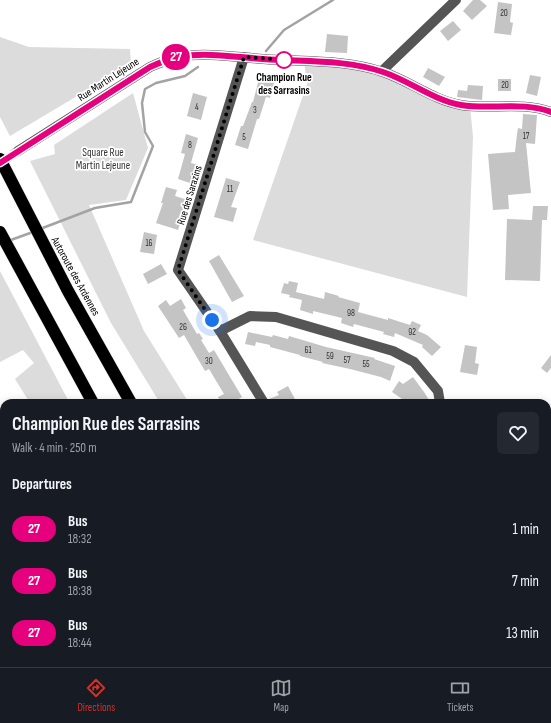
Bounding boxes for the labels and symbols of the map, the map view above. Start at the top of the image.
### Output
house number: 20 [500,8,508,19]
line badge: 27 [158,44,194,70]
marker: Champion Rue des Sarrasins [275,51,293,69]
street label: Rue Martin Lejeune [75,55,141,104]
place label: Champion Rue des Sarrasins [256,71,312,97]
house number: 20 [501,80,509,91]
house number: 4 [195,102,199,113]
house number: 3 [253,105,257,116]
house number: 17 [523,131,530,142]
house number: 5 [242,132,246,143]
house number: 8 [188,140,192,151]
park label: Square Rue Martin Lejeune [76,146,130,172]
street label: Rue des Sarazins [174,164,205,226]
house number: 11 [227,184,234,195]
street label: Autoroute des Ardennes [48,234,103,318]
house number: 16 [145,238,153,249]
house number: 98 [347,308,355,319]
your location [202,310,222,330]
house number: 26 [179,322,187,333]
house number: 92 [408,327,416,338]
house number: 61 [304,345,312,356]
house number: 59 [326,351,334,362]
house number: 57 [343,355,351,366]
house number: 30 [205,356,213,367]
house number: 55 [362,359,370,370]

